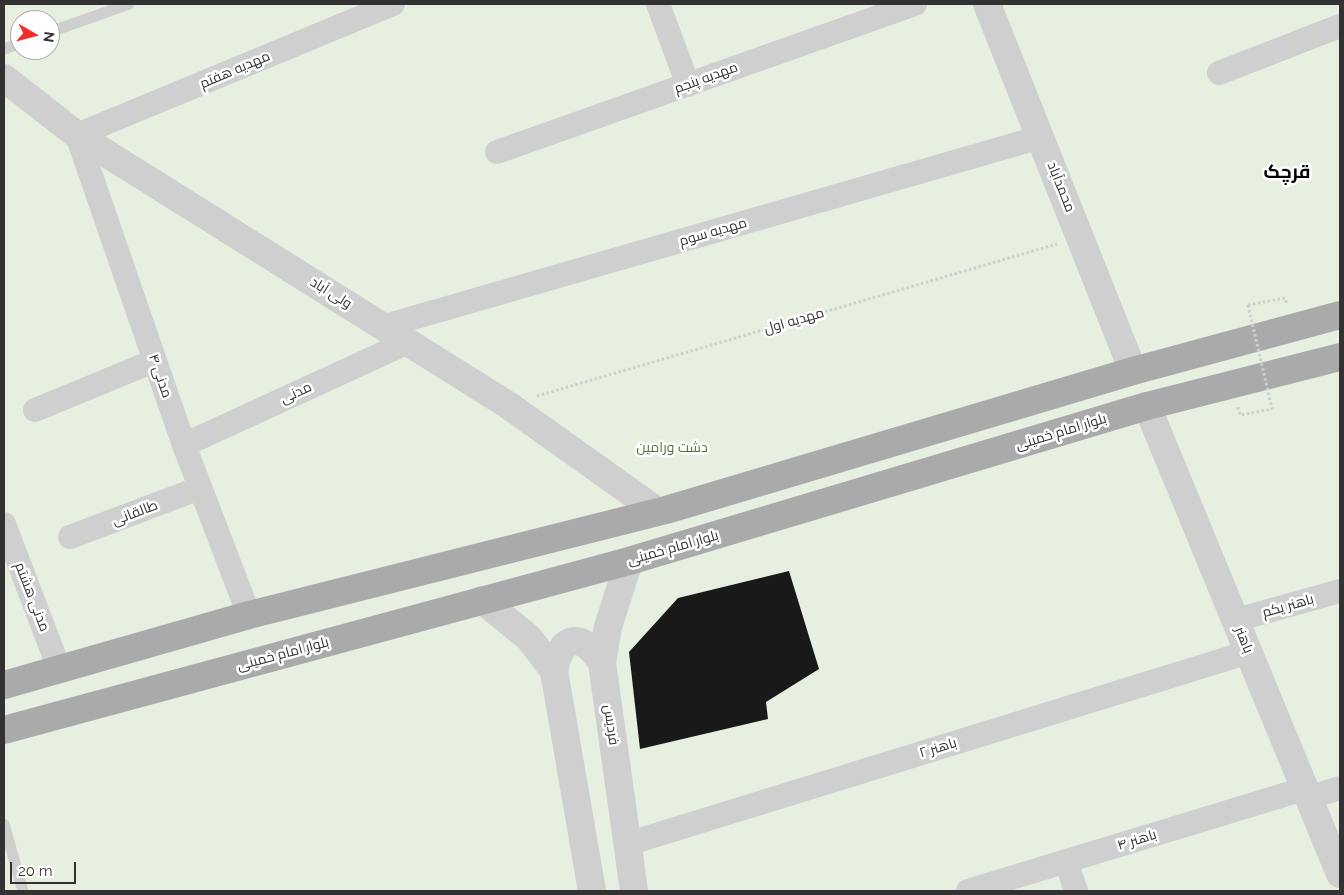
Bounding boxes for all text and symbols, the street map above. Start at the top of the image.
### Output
north arrow [10,10,60,60]
text: N [40,31,58,43]
street label: مهدیه هفتم [197,48,273,92]
street label: مهدیه پنجم [672,59,740,97]
street label: محمدآباد [1043,159,1079,215]
district label: قرچک [1264,161,1310,183]
street label: مهدیه سوم [677,214,749,250]
street label: ولی آباد [307,274,355,312]
street label: مهدیه اول [762,304,826,338]
street label: مدنی ۴ [145,352,175,400]
street label: مدنی [278,379,314,407]
street label: بلوار امام خمینی [1014,410,1108,454]
park label: دشت ورامین [636,440,708,456]
street label: طالقانی [110,497,160,529]
street label: بلوار امام خمینی [625,527,721,569]
street label: مدنی هشتم [11,560,53,634]
street label: باهنر یکم [1260,591,1316,621]
street label: باهنر [1231,624,1257,656]
street label: بلوار امام خمینی [235,634,331,674]
street label: فردیس [600,704,622,746]
street label: باهنر ۲ [917,734,959,762]
street label: باهنر ۴ [1115,826,1159,854]
scale bar [12,852,79,884]
text: 20 m [18,862,53,880]

